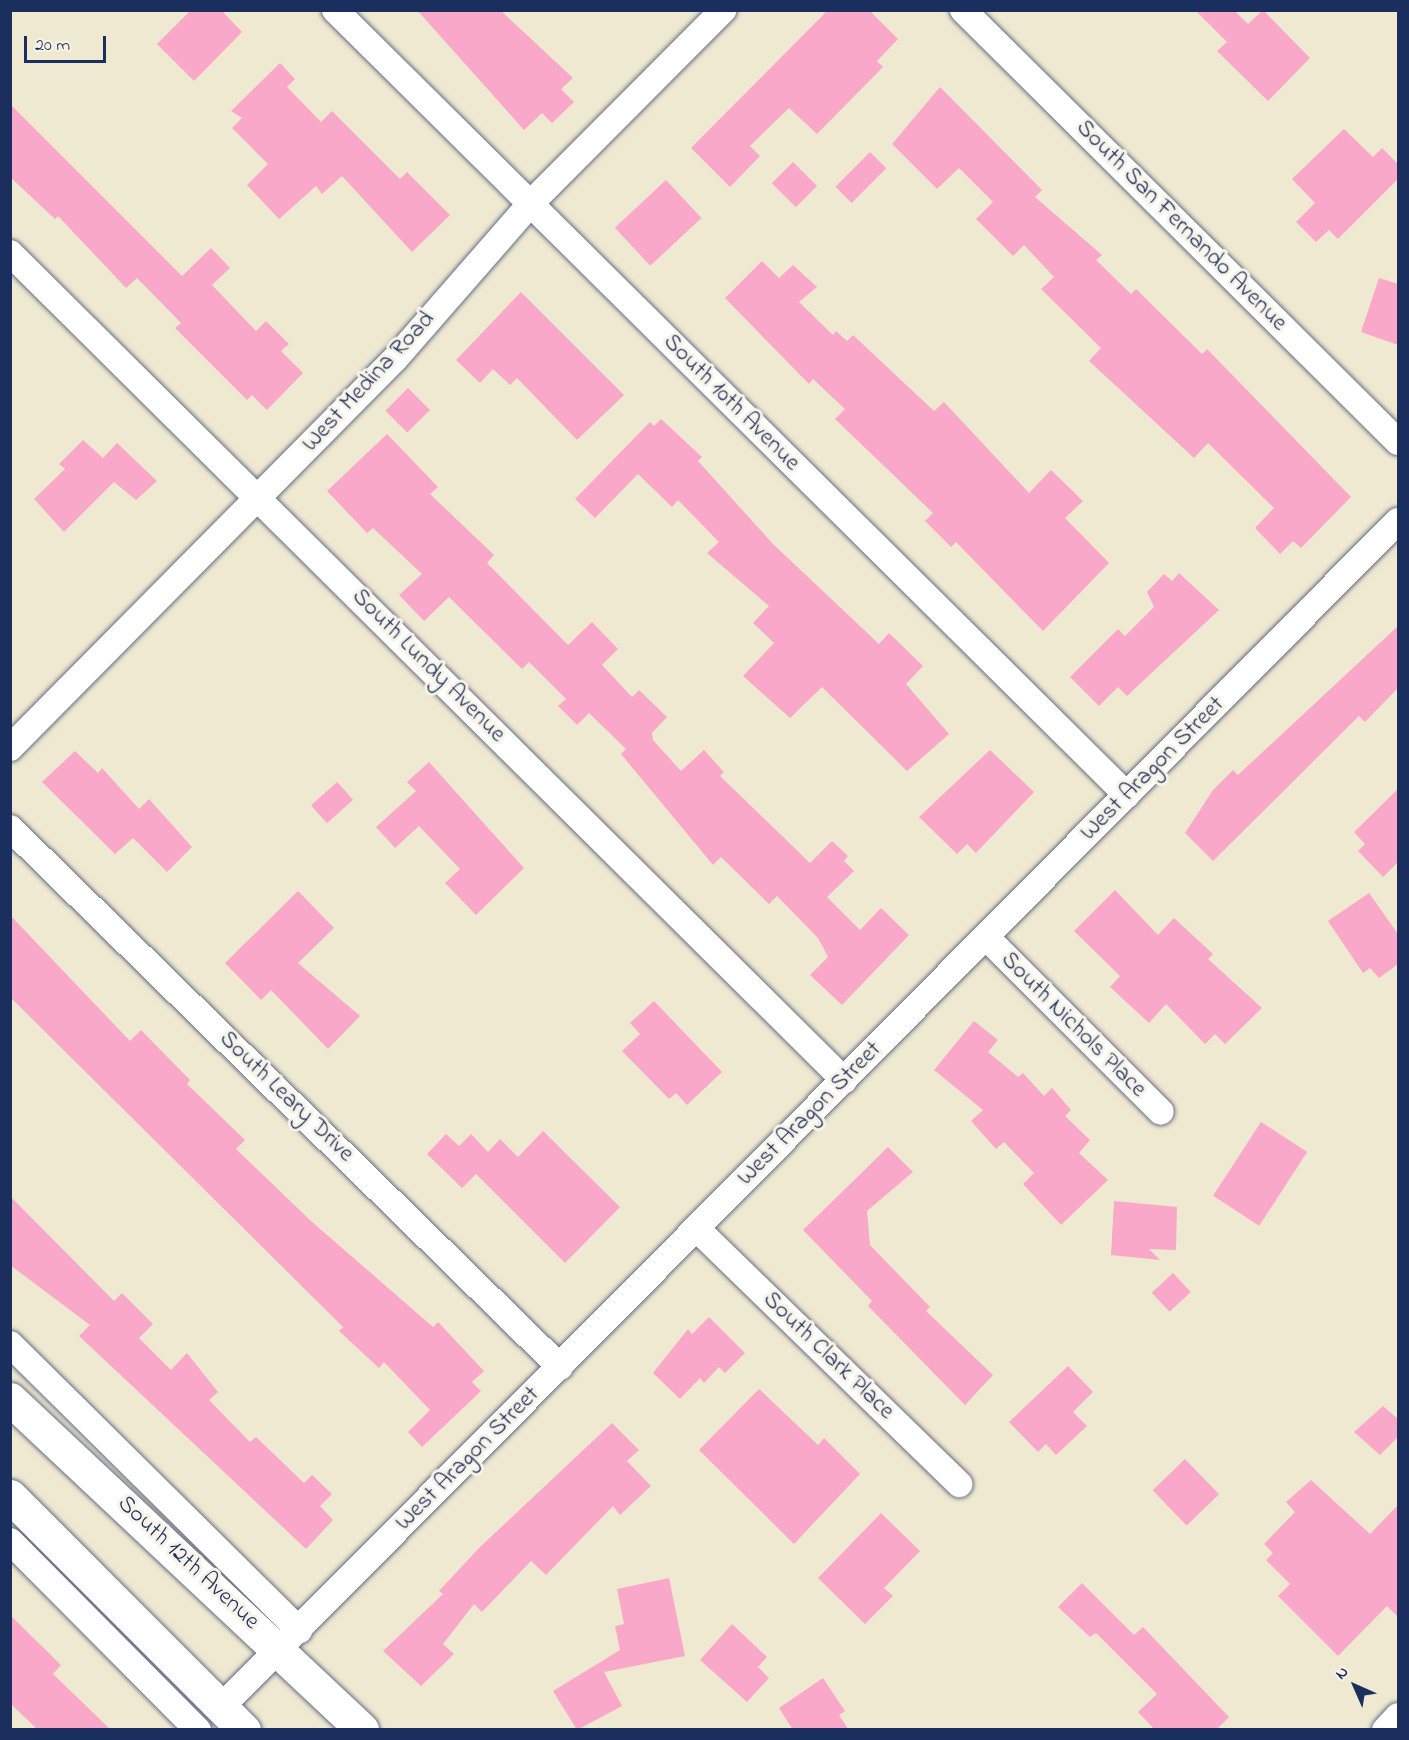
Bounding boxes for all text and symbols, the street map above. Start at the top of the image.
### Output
scale bar [27,24,110,62]
text: 20 m [35,33,70,59]
street label: South San Fernando Avenue [1069,114,1293,338]
street label: West Medina Road [296,306,442,458]
street label: South 10th Avenue [656,328,806,478]
street label: South Lundy Avenue [345,583,511,749]
street label: West Aragon Street [1075,691,1231,847]
street label: South Nichols Place [994,946,1152,1104]
street label: South Leary Drive [213,1025,359,1169]
street label: West Aragon Street [732,1036,888,1192]
street label: South Clark Place [756,1286,900,1426]
street label: West Aragon Street [390,1381,546,1537]
street label: South 12th Avenue [111,1490,265,1636]
north arrow [1325,1656,1385,1716]
text: N [1330,1661,1355,1686]

